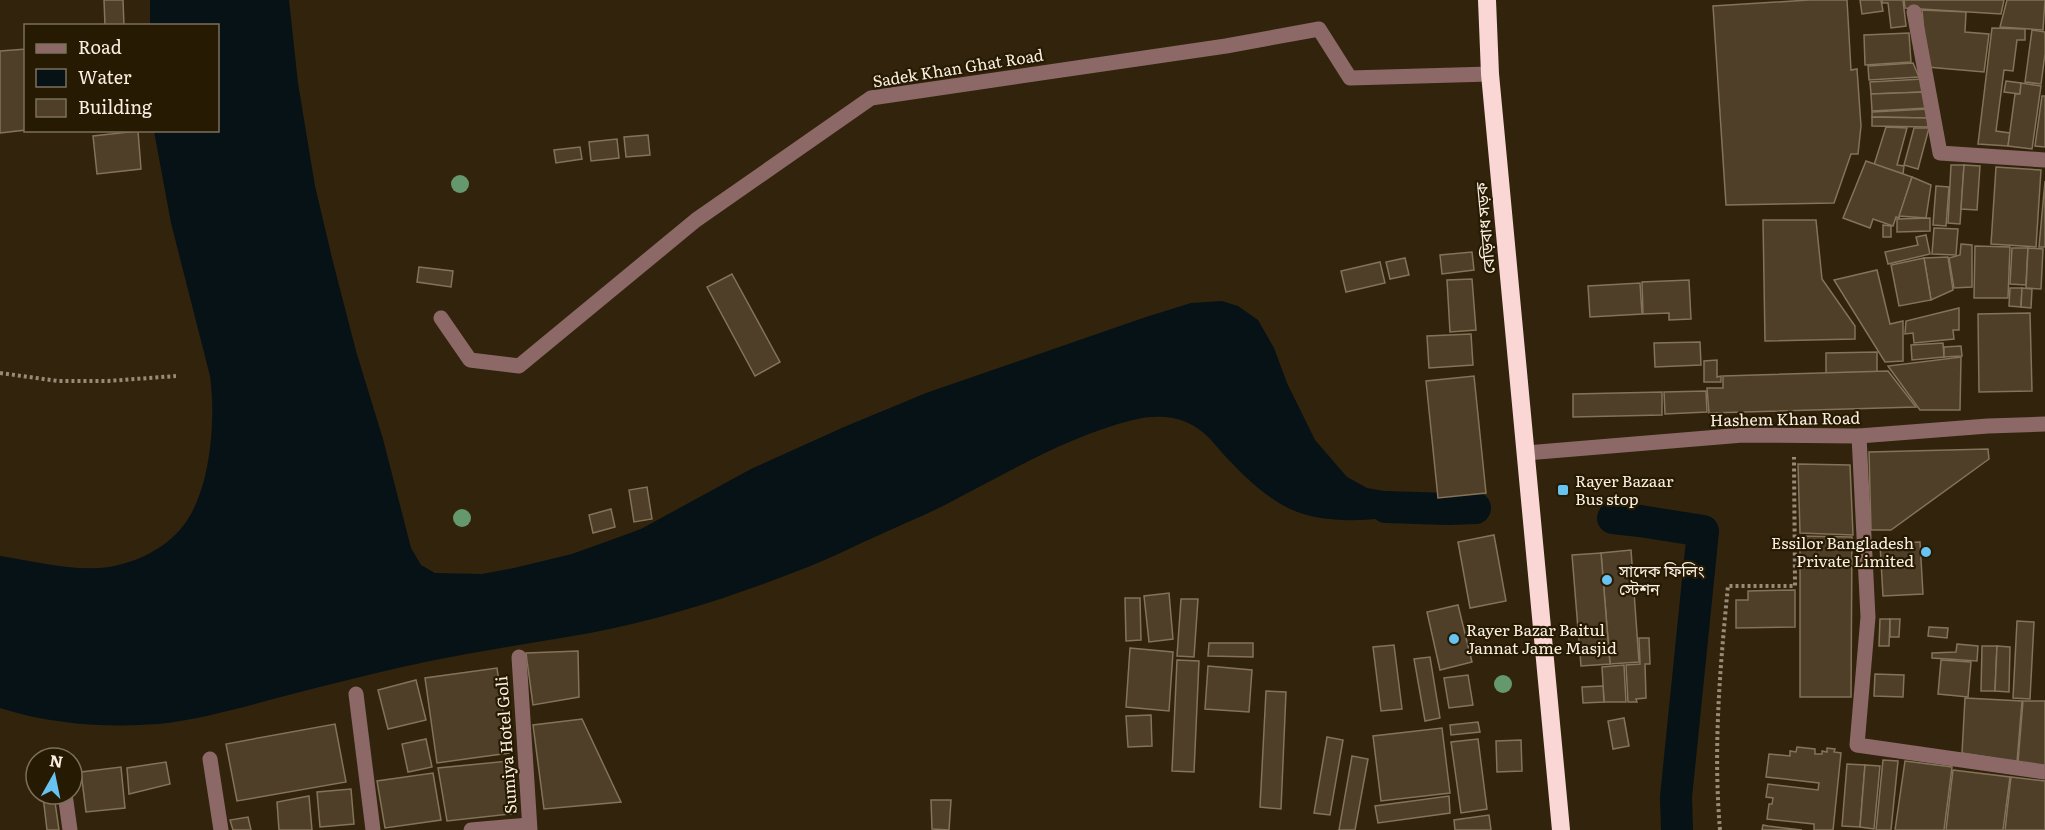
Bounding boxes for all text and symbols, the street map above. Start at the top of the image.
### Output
legend [24,24,219,132]
text: Road [78,33,122,60]
street label: Sadek Khan Ghat Road [871,42,1045,92]
text: Water [78,63,132,90]
text: Building [78,93,153,120]
street label: বেড়িবাধ সড়ক [1468,180,1500,275]
street label: Hashem Khan Road [1710,405,1860,431]
place label: Rayer Bazaar Bus stop [1575,468,1674,510]
marker: Rayer Bazaar Bus stop [1556,483,1570,497]
place label: Essilor Bangladesh Private Limited [1771,530,1914,572]
marker: Essilor Bangladesh Private Limited [1919,545,1933,559]
place label: সাদেক ফিলিং স্টেশন [1618,558,1705,600]
marker: সাদেক ফিলিং স্টেশন [1600,573,1614,587]
place label: Rayer Bazar Baitul Jannat Jame Masjid [1466,617,1617,659]
marker: Rayer Bazar Baitul Jannat Jame Masjid [1447,632,1461,646]
street label: Sumiya Hotel Goli [488,675,522,815]
north arrow [24,746,84,806]
text: N [48,747,65,773]

